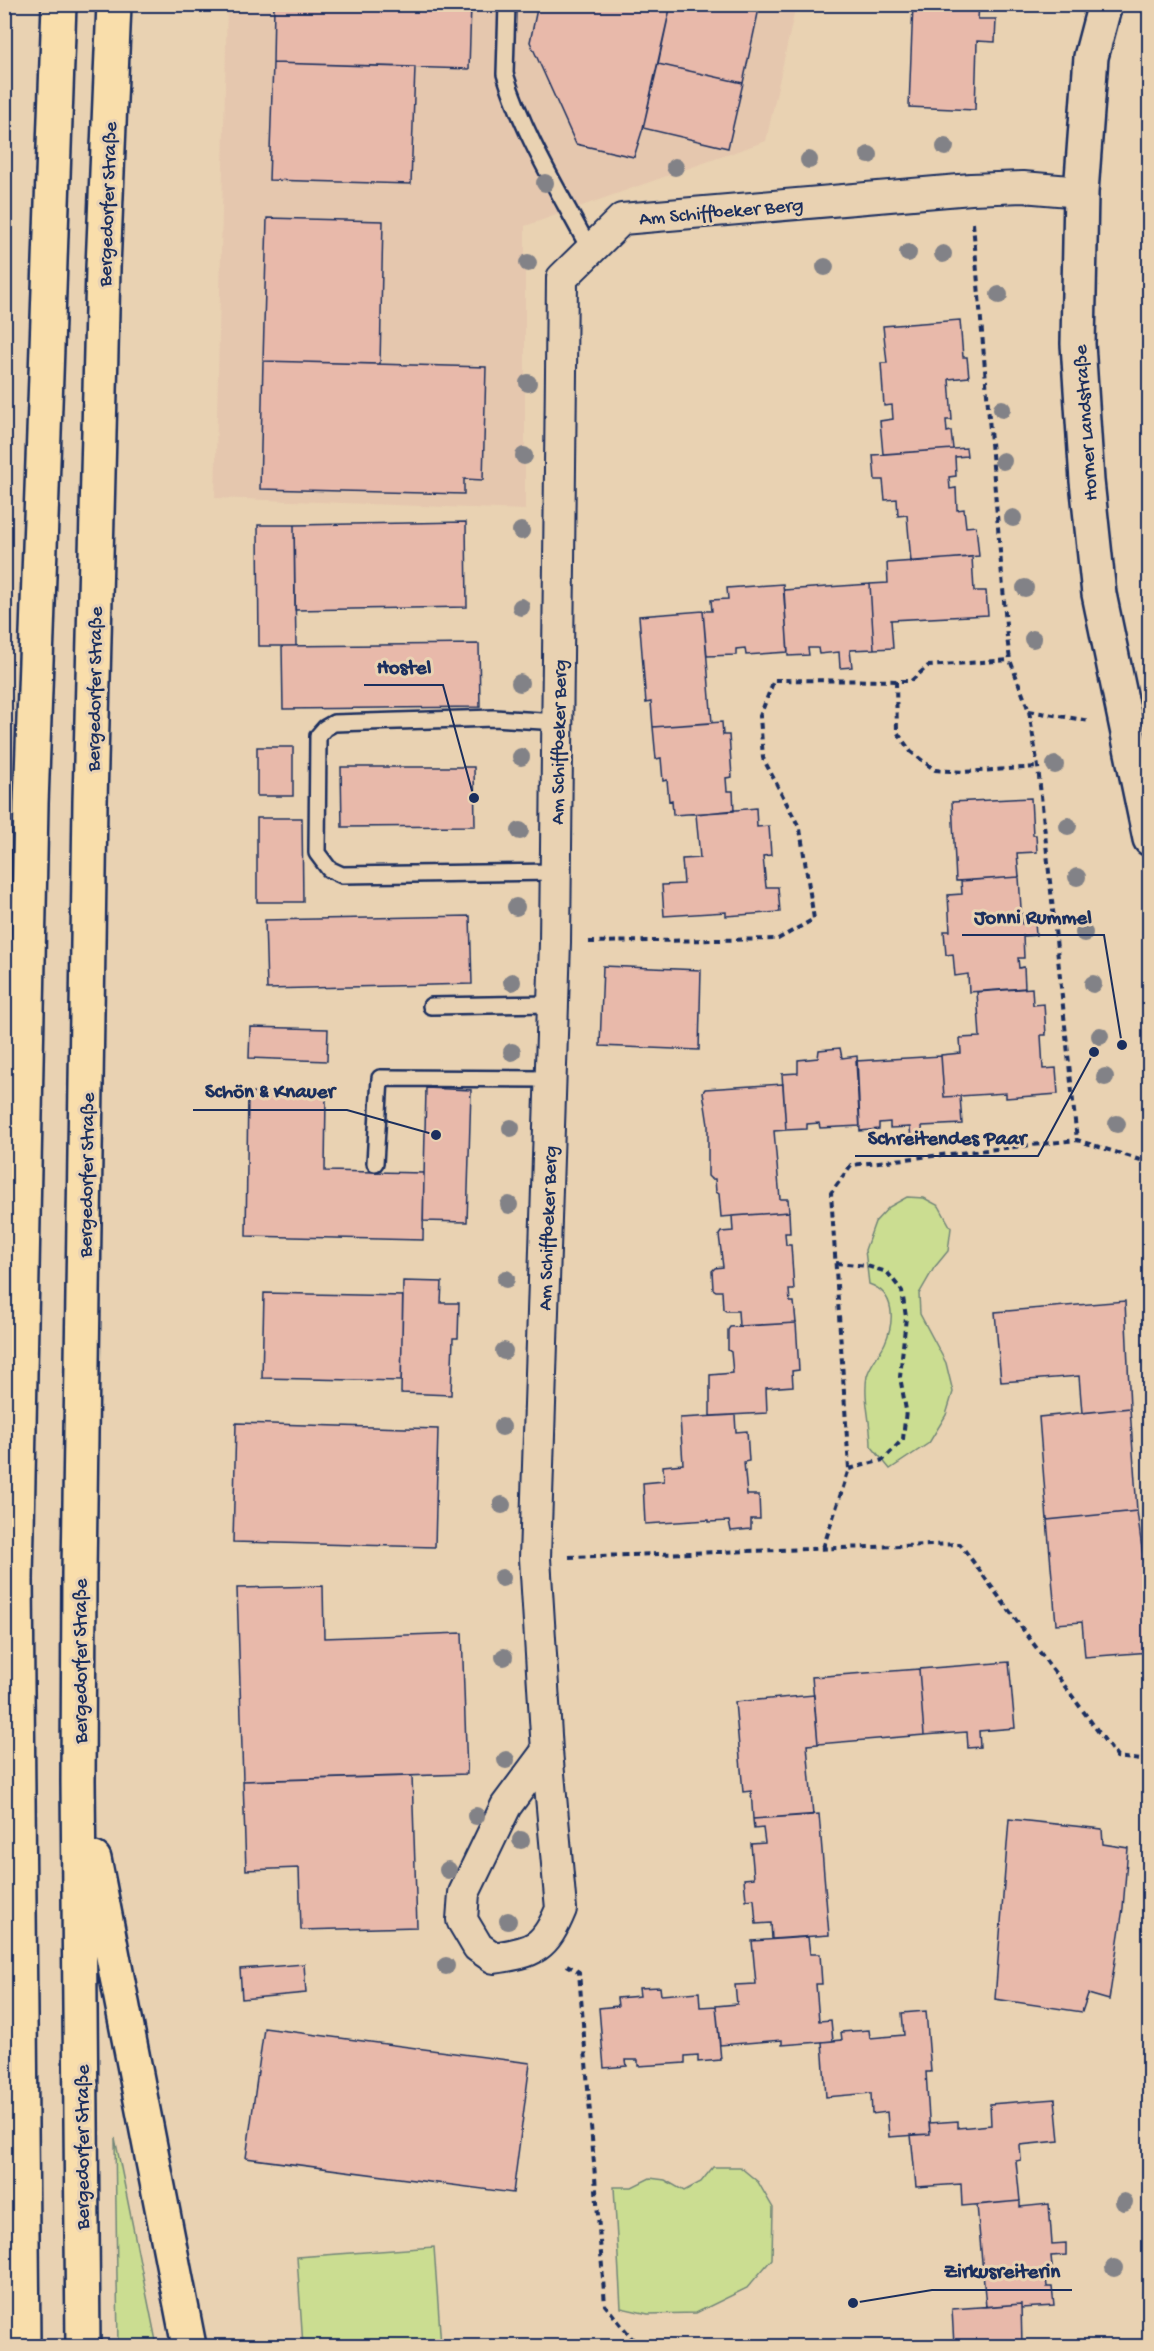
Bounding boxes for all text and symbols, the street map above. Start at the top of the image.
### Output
street label: Bergedorfer Straße [95,121,124,288]
street label: Am Schiffbeker Berg [638,195,805,232]
street label: Horner Landstraße [1071,343,1104,502]
street label: Bergedorfer Straße [84,606,109,773]
callout: Hostel [364,646,443,685]
text: Hostel [377,657,432,682]
street label: Am Schiffbeker Berg [548,659,573,825]
callout: Jonni Rummel [962,896,1104,935]
text: Jonni Rummel [973,907,1092,932]
callout: Schön & Knauer [193,1071,347,1110]
text: Schön & Knauer [205,1081,338,1106]
street label: Bergedorfer Straße [76,1092,101,1259]
callout: Schreitendes Paar [855,1117,1038,1156]
text: Schreitendes Paar [868,1128,1029,1153]
street label: Am Schiffbeker Berg [535,1145,564,1311]
street label: Bergedorfer Straße [71,1578,94,1744]
street label: Bergedorfer Straße [73,2064,96,2230]
callout: Zirkusreiterin [932,2251,1072,2290]
text: Zirkusreiterin [944,2261,1061,2286]

